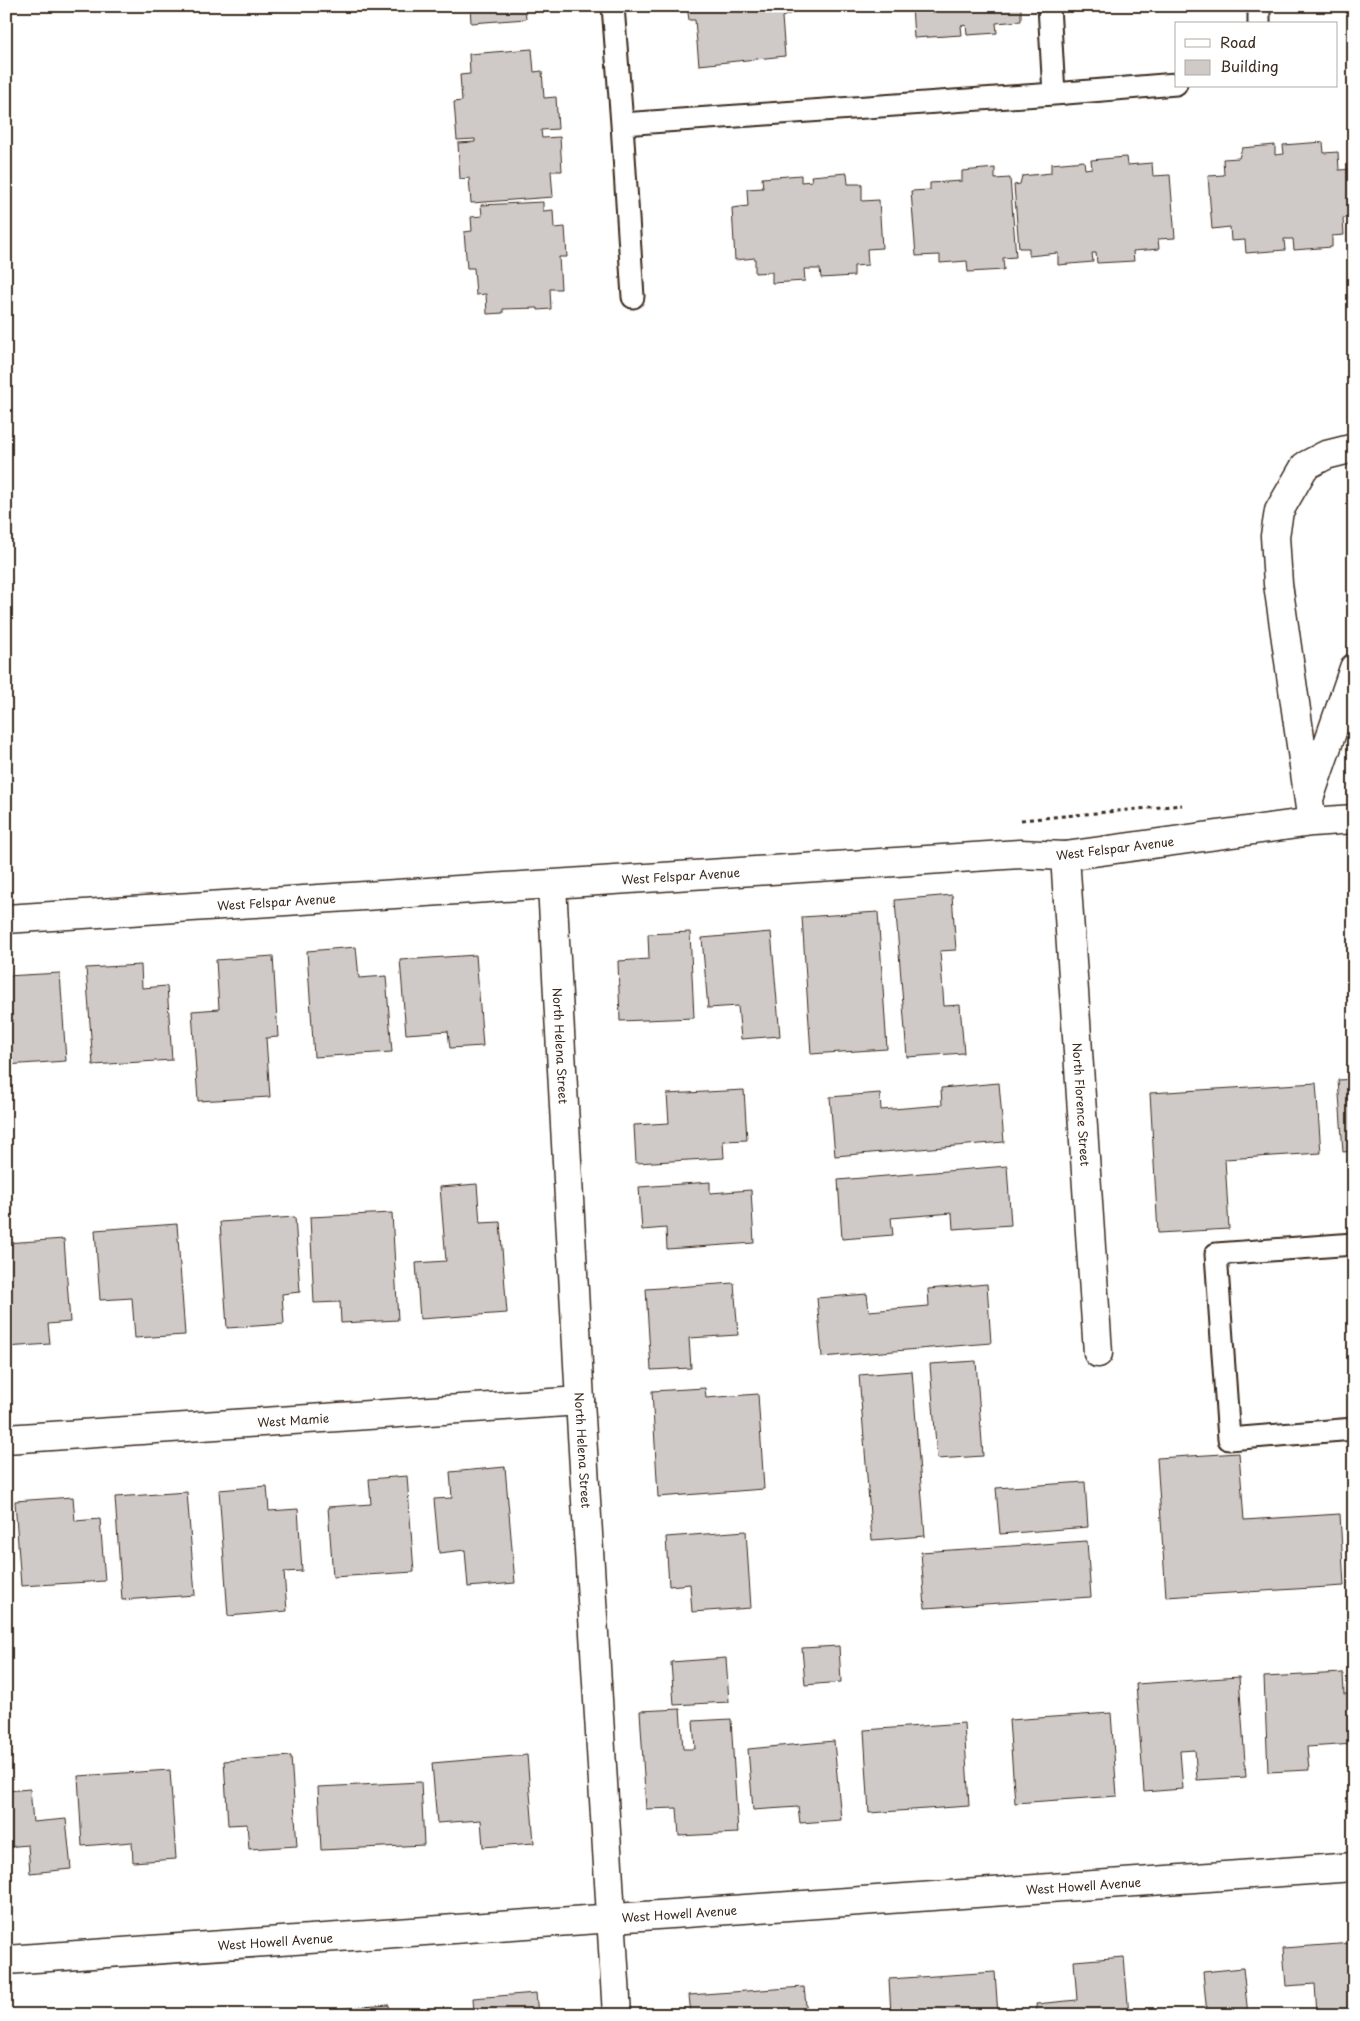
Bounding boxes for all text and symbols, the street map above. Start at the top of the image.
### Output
legend [1175,22,1338,88]
text: Road [1220,30,1256,53]
text: Building [1220,54,1279,77]
street label: West Felspar Avenue [1055,832,1175,864]
street label: West Felspar Avenue [621,863,741,889]
street label: West Felspar Avenue [217,889,337,914]
street label: North Helena Street [549,987,573,1104]
street label: North Florence Street [1068,1042,1095,1167]
street label: North Helena Street [571,1392,595,1509]
street label: West Mamie [257,1409,330,1431]
street label: West Howell Avenue [1025,1873,1142,1899]
street label: West Howell Avenue [621,1901,738,1926]
street label: West Howell Avenue [217,1928,334,1954]

